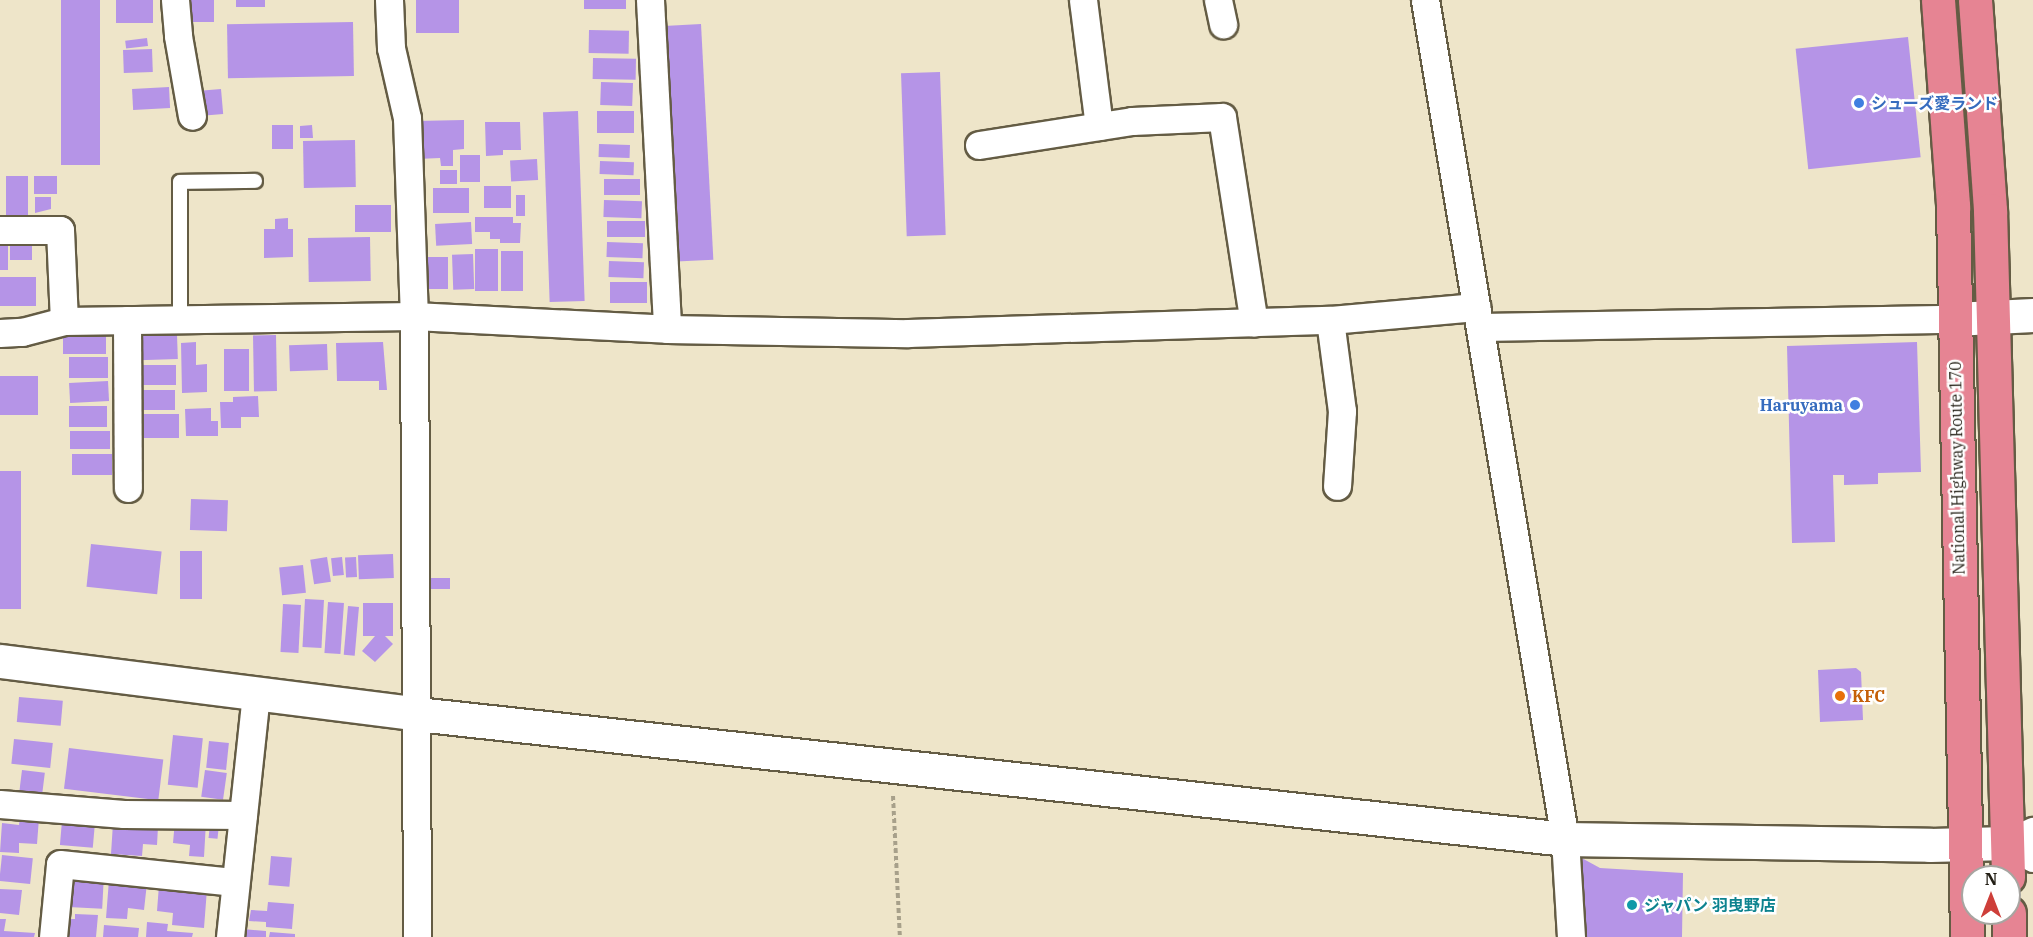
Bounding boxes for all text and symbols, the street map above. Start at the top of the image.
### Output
place label: シューズ愛ランド [1871,93,1999,113]
marker: シューズ愛ランド [1852,96,1866,110]
street label: National Highway Route 170 [1946,361,1968,575]
place label: Haruyama [1760,395,1843,415]
marker: Haruyama [1848,398,1862,412]
place label: KFC [1852,686,1885,706]
marker: KFC [1833,689,1847,703]
north arrow [1961,865,2021,925]
text: N [1985,869,1997,889]
place label: ジャパン 羽曳野店 [1644,895,1776,915]
marker: ジャパン 羽曳野店 [1625,898,1639,912]

